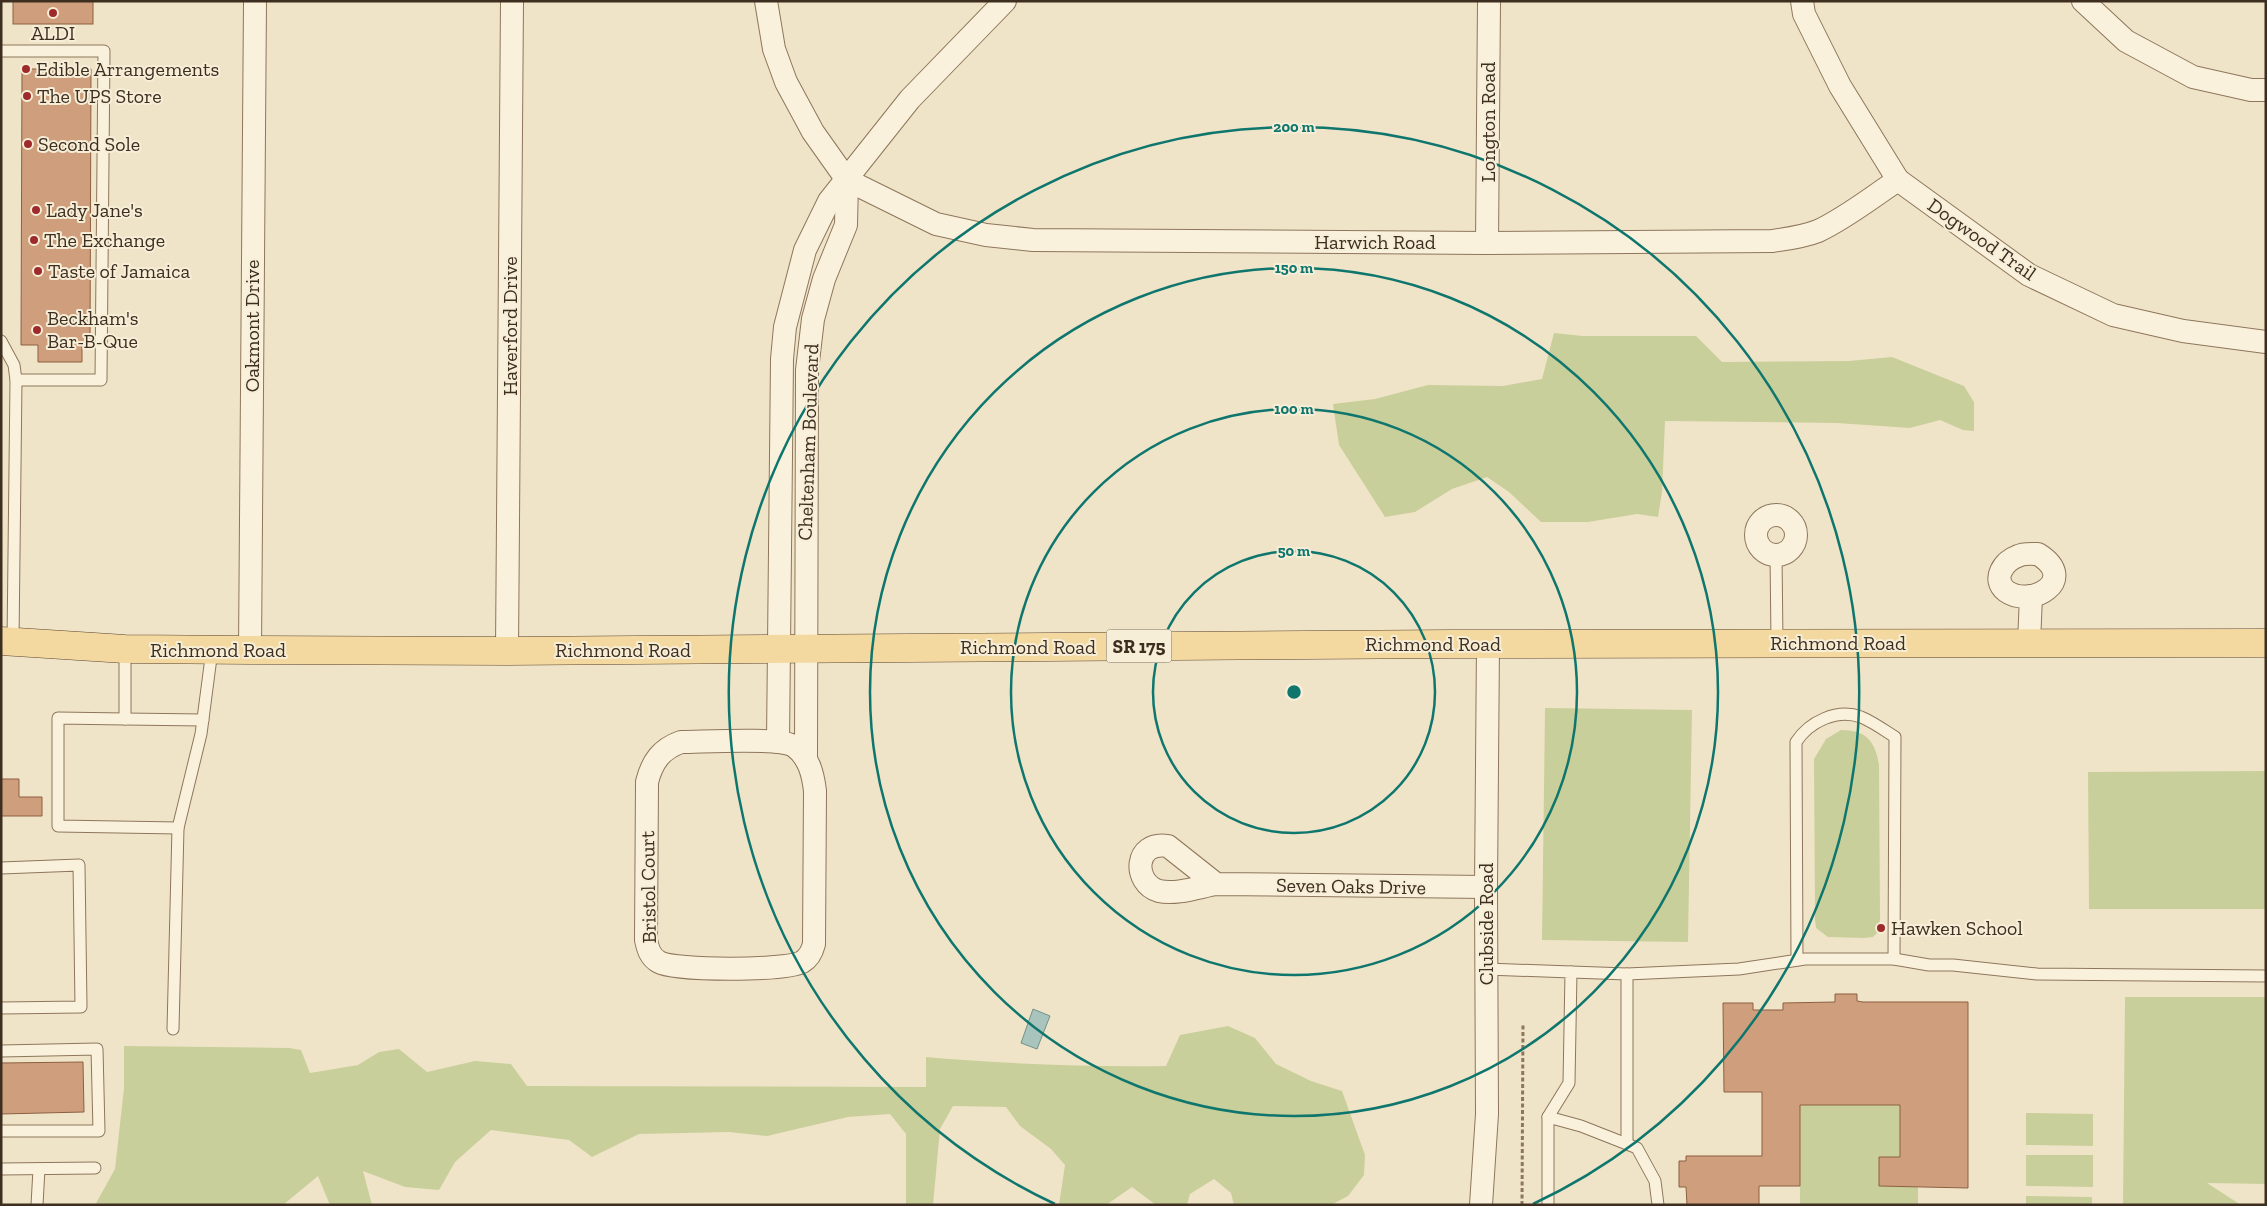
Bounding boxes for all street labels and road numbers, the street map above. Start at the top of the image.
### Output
street label: Longton Road [1476,62,1500,182]
street label: Dogwood Trail [1923,193,2041,285]
street label: Harwich Road [1314,230,1436,254]
street label: Haverford Drive [498,256,522,396]
street label: Oakmont Drive [240,260,264,392]
street label: Cheltenham Boulevard [793,343,823,541]
road number: SR 175 [1106,630,1172,662]
street label: Richmond Road [1770,631,1906,655]
street label: Richmond Road [1365,632,1501,656]
street label: Richmond Road [960,635,1096,659]
street label: Richmond Road [150,638,286,662]
street label: Richmond Road [555,638,691,662]
street label: Bristol Court [635,830,661,944]
street label: Clubside Road [1474,863,1498,985]
street label: Seven Oaks Drive [1276,873,1426,899]

